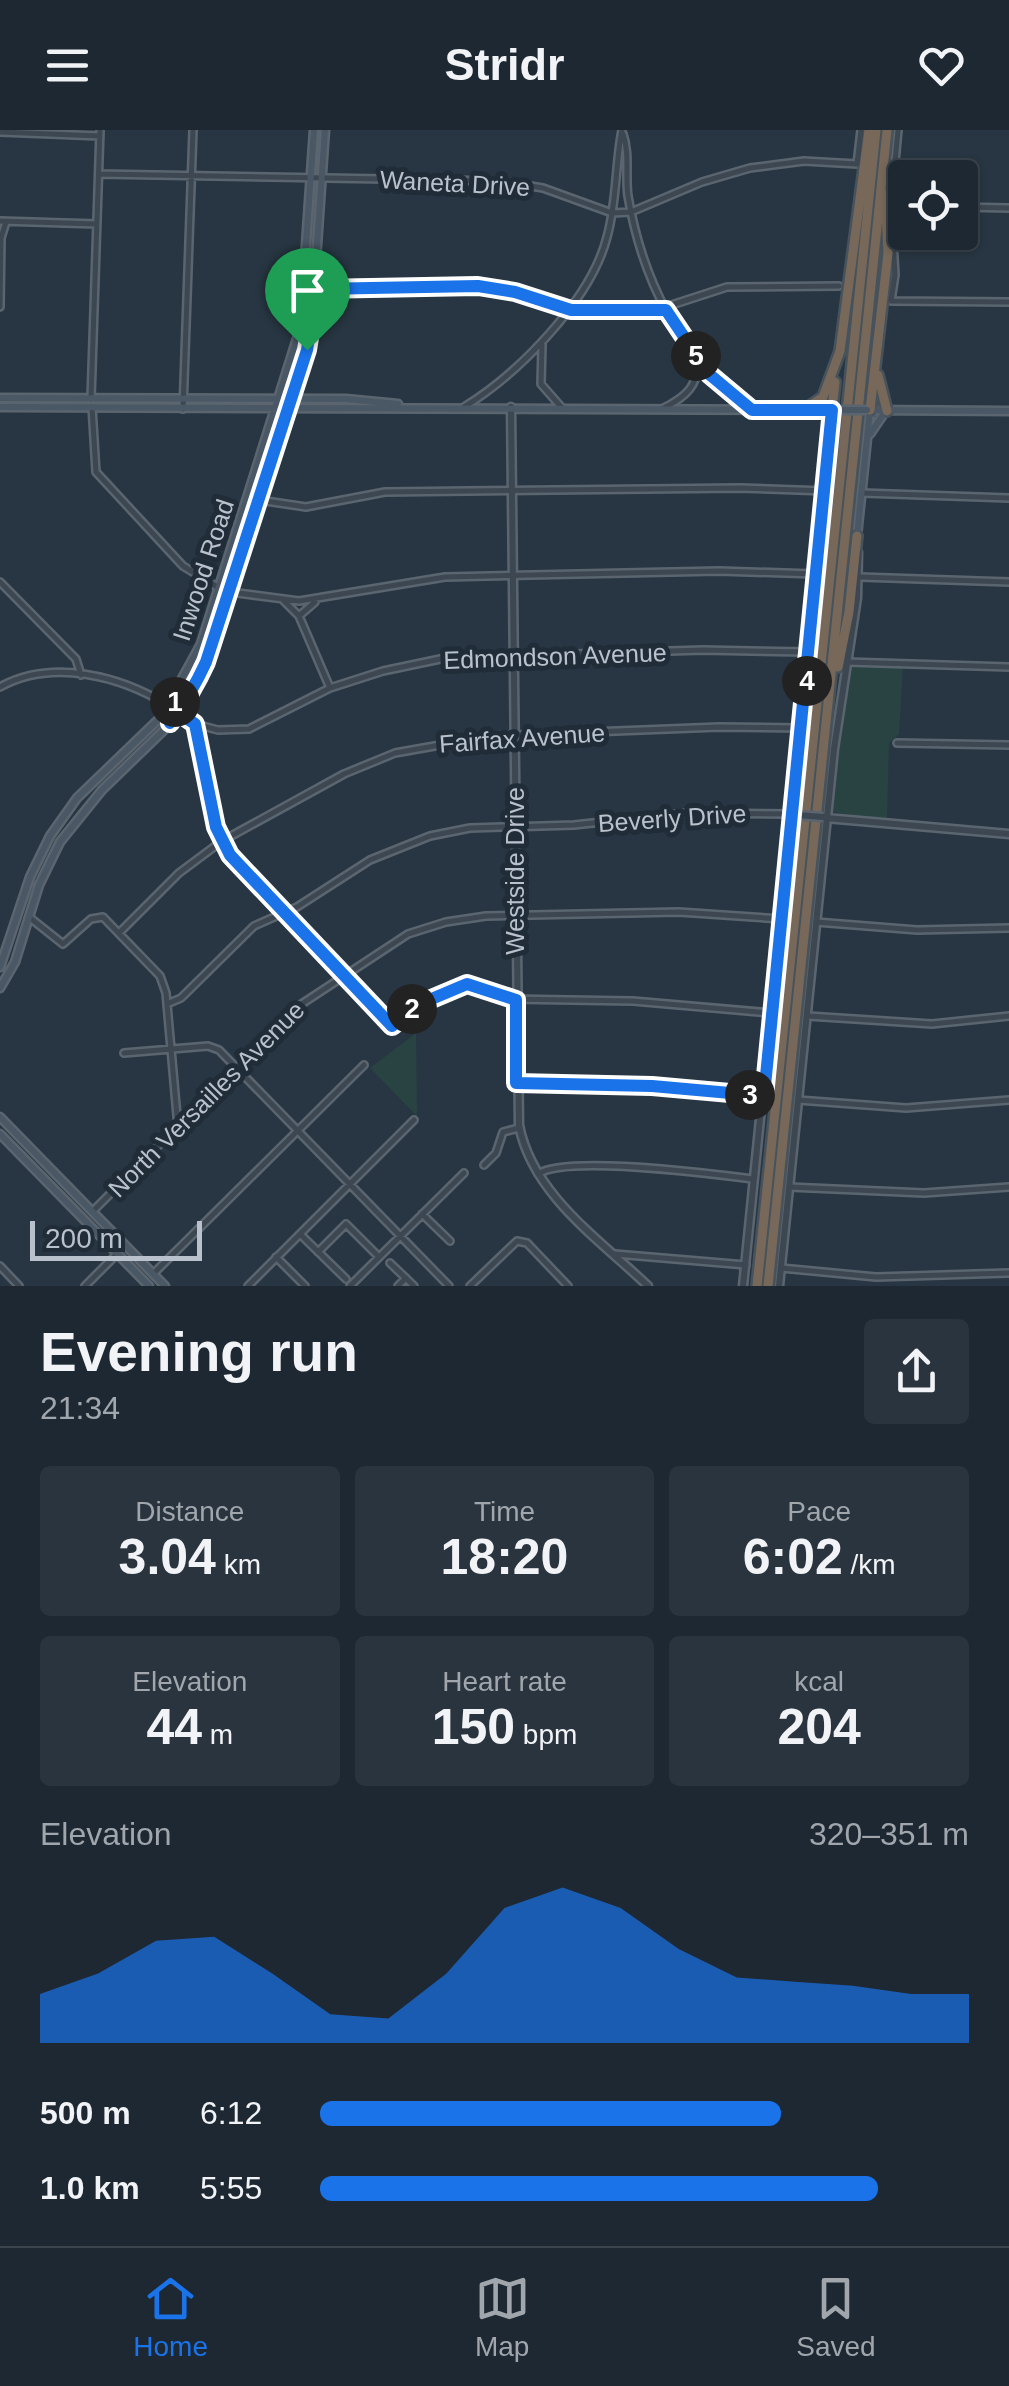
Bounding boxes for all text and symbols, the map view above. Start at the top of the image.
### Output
icon: menu [40,38,95,93]
icon: heart [914,38,969,93]
text: Stridr [444,39,565,90]
map controls [888,160,978,250]
button: locate [888,160,978,250]
street label: Waneta Drive [379,165,531,201]
pin [265,248,350,351]
icon: arrive [280,263,335,318]
pin: 5 [671,331,721,381]
text: 5 [688,340,704,371]
street label: Inwood Road [167,496,239,644]
street label: Edmondson Avenue [443,638,667,674]
pin: 4 [782,656,832,706]
text: 4 [799,665,815,696]
pin: 1 [150,677,200,727]
text: 1 [167,686,183,717]
street label: Fairfax Avenue [438,718,606,758]
street label: Westside Drive [501,787,529,955]
street label: Beverly Drive [597,799,747,837]
pin: 2 [387,984,437,1034]
text: 2 [404,993,420,1024]
street label: North Versailles Avenue [102,995,310,1203]
pin: 3 [725,1070,775,1120]
text: 3 [742,1079,758,1110]
scale bar [30,1216,202,1260]
text: 200 m [45,1223,123,1254]
button: share [864,1319,969,1424]
text: Evening run [40,1321,358,1383]
text: 21:34 [40,1390,120,1426]
text: Distance [135,1496,244,1527]
text: Time [474,1496,535,1527]
text: Pace [787,1496,851,1527]
text: 3.04 [119,1529,216,1585]
text: 18:20 [441,1529,568,1585]
text: 6:02 [743,1529,843,1585]
text: km [216,1549,261,1580]
text: /km [843,1549,896,1580]
text: Elevation [132,1666,247,1697]
text: Heart rate [442,1666,567,1697]
text: kcal [794,1666,844,1697]
text: 44 [146,1699,202,1755]
text: 150 [432,1699,515,1755]
text: 204 [777,1699,861,1755]
text: m [202,1719,233,1750]
text: bpm [515,1719,577,1750]
text: Elevation [40,1816,172,1852]
text: 320–351 m [809,1816,969,1852]
text: 500 m [40,2095,131,2131]
text: 6:12 [200,2095,262,2131]
text: 1.0 km [40,2170,140,2206]
text: 5:55 [200,2170,262,2206]
tab: Home [133,2271,208,2363]
tab: Map [475,2271,530,2363]
tab: Saved [796,2271,876,2363]

